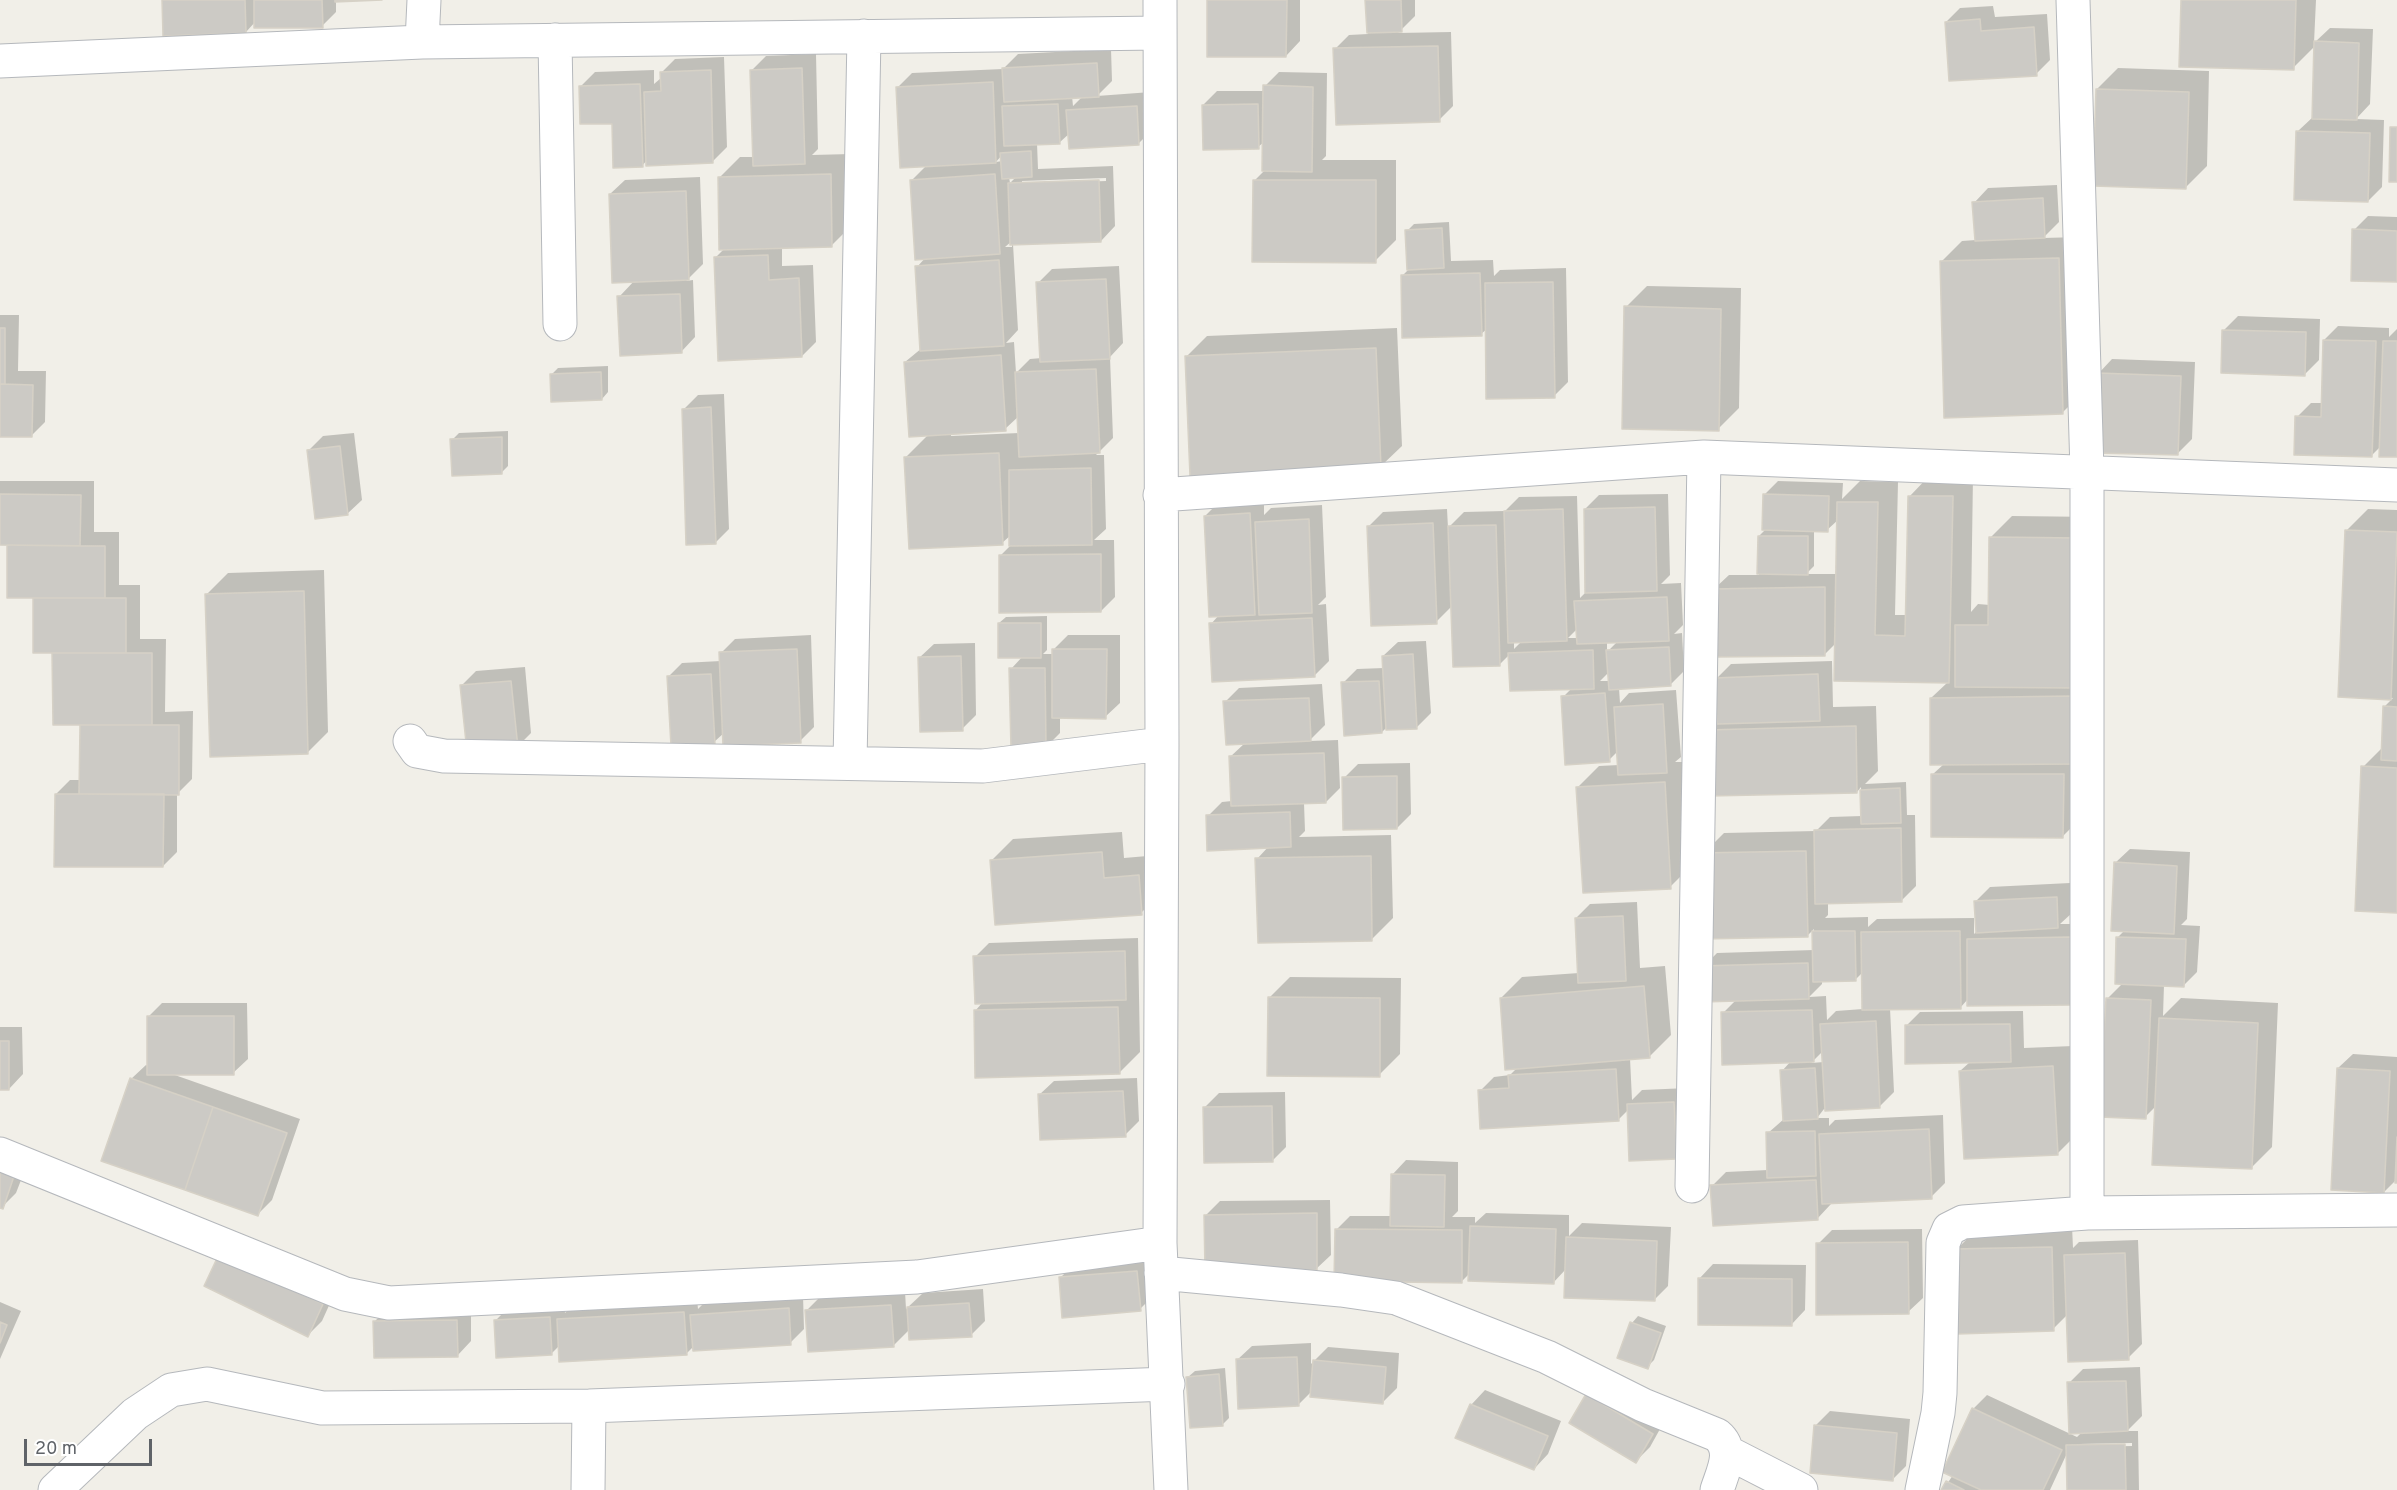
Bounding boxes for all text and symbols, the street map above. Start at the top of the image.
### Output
scale bar [27,1427,154,1465]
text: 20 m [35,1438,77,1461]

